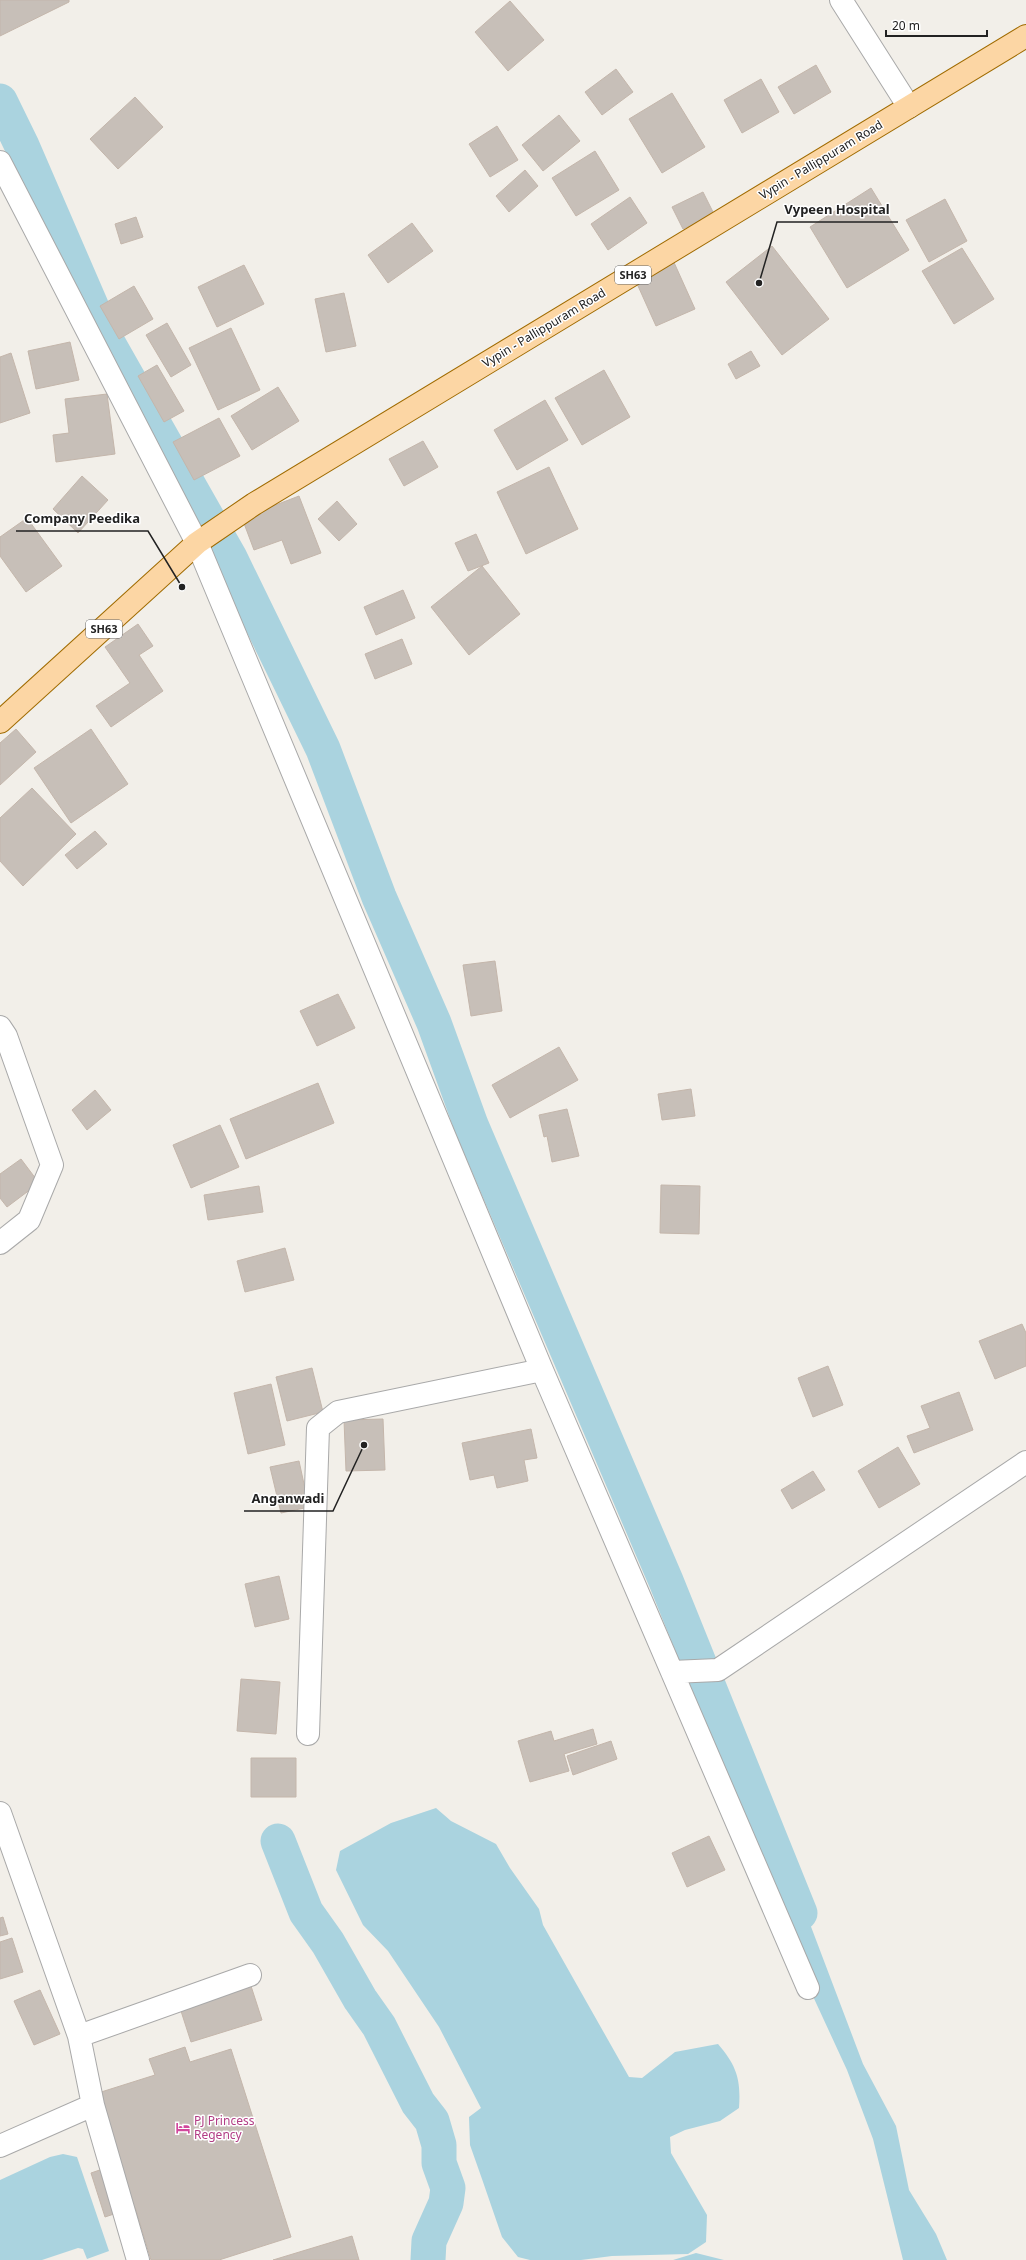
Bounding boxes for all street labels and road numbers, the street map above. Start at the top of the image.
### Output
street label: Vypin - Pallippuram Road [756,116,886,203]
road number: SH63 [615,266,651,284]
street label: Vypin - Pallippuram Road [479,284,609,371]
road number: SH63 [86,620,122,638]

